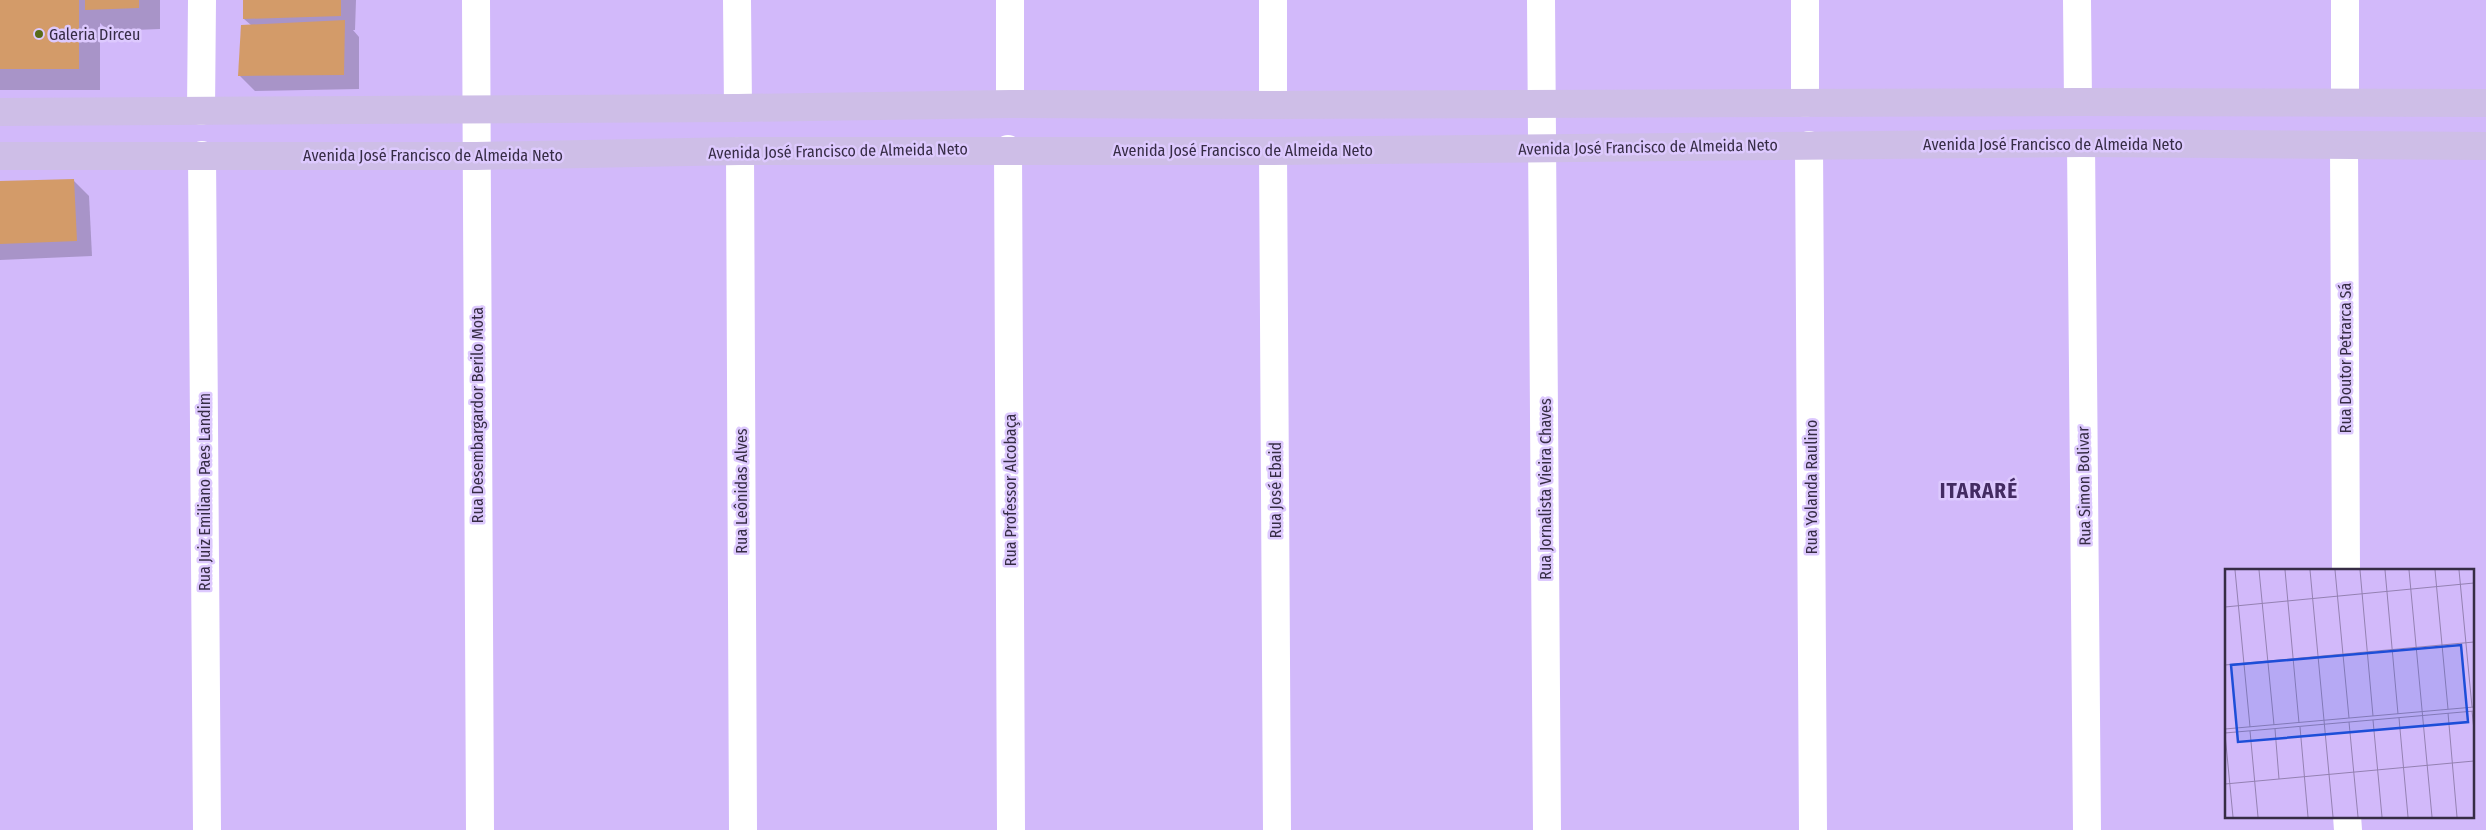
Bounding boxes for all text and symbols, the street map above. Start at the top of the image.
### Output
place label: Galeria Dirceu [49,25,140,44]
marker: Galeria Dirceu [33,28,45,40]
street label: Avenida José Francisco de Almeida Neto [1518,135,1778,159]
street label: Avenida José Francisco de Almeida Neto [1923,135,2183,154]
street label: Avenida José Francisco de Almeida Neto [708,139,968,163]
street label: Avenida José Francisco de Almeida Neto [1113,141,1373,160]
street label: Avenida José Francisco de Almeida Neto [303,146,563,165]
street label: Rua Doutor Petrarca Sá [2336,283,2355,433]
street label: Rua Desembargardor Berilo Mota [468,307,487,523]
street label: Rua Juiz Emiliano Paes Landim [195,393,214,591]
street label: Rua Jornalista Vieira Chaves [1536,398,1555,580]
street label: Rua Professor Alcobaça [1001,414,1020,566]
street label: Rua Yolanda Raulino [1802,420,1821,554]
street label: Rua Simon Bolivar [2073,426,2095,546]
street label: Rua Leônidas Alves [732,428,751,554]
street label: Rua José Ebaid [1266,442,1285,538]
district label: ITARARÉ [1940,477,2018,504]
inset map [2225,569,2474,818]

